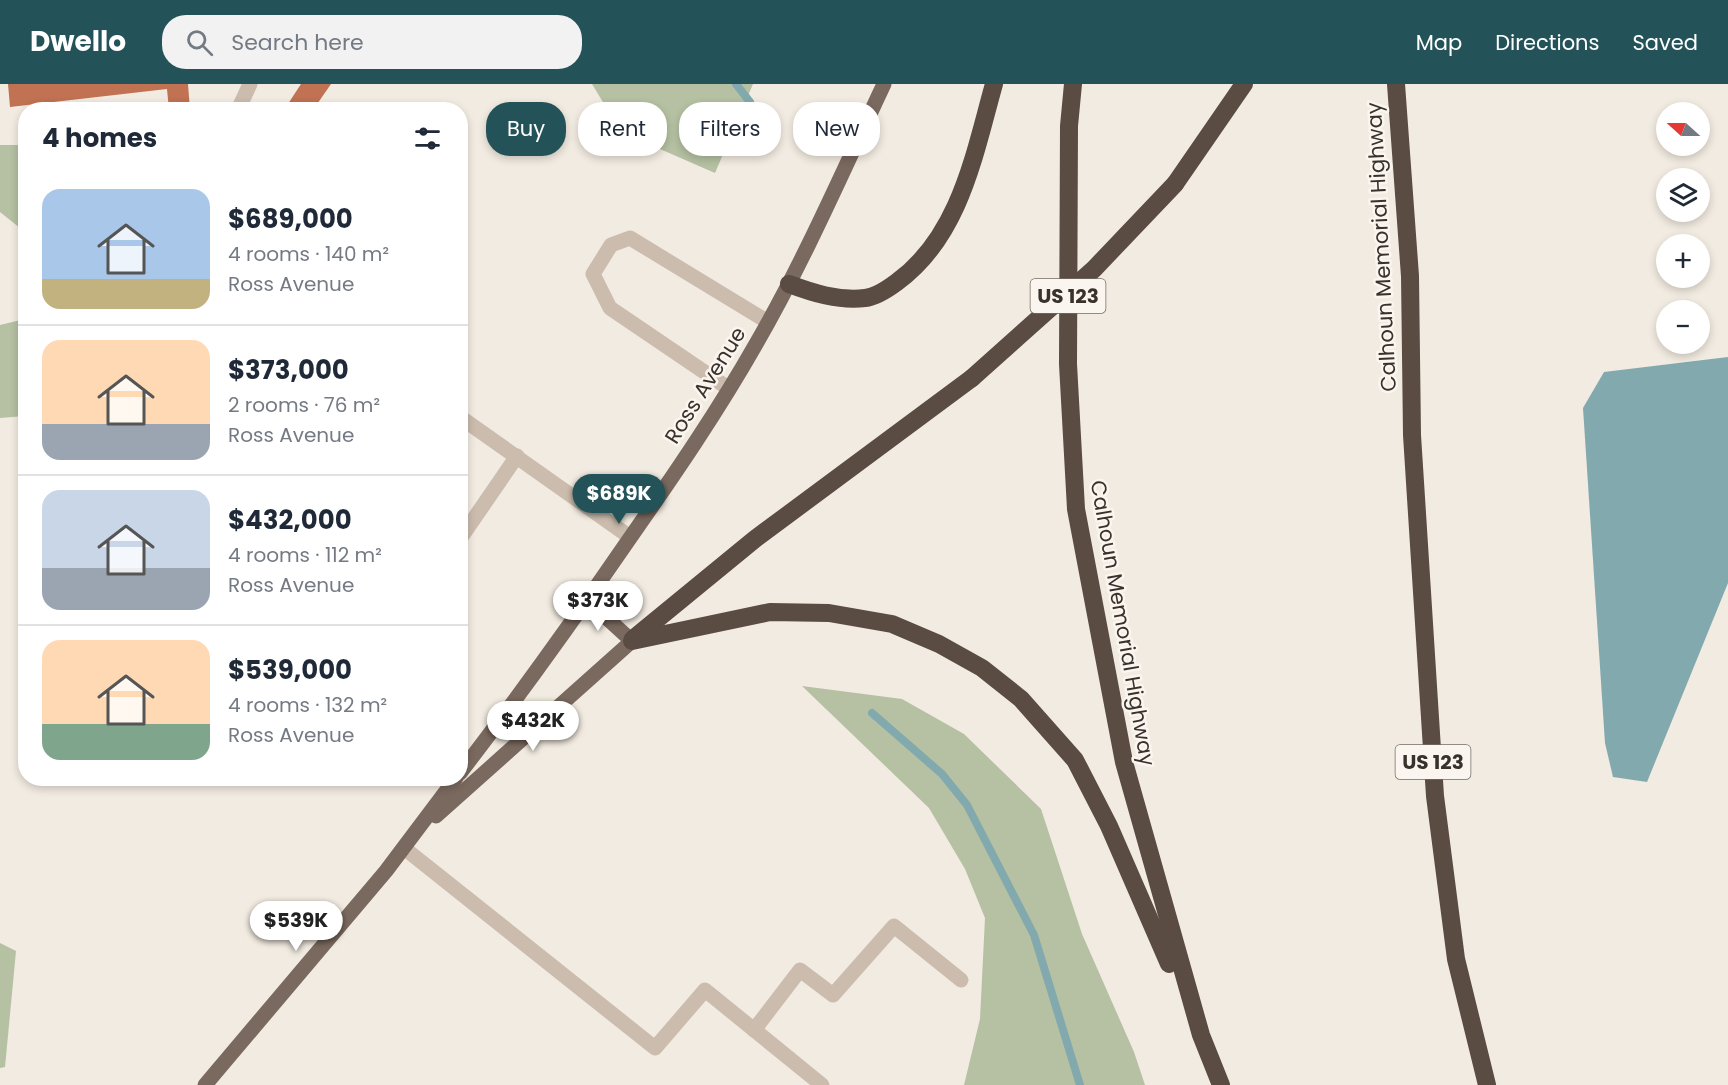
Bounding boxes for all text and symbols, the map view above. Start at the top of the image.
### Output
search box [162,15,582,69]
text: Dwello [30,22,126,61]
icon: search [183,26,216,59]
text: Search here [231,27,364,58]
text: Map [1416,28,1462,57]
text: Directions [1495,28,1599,57]
text: Saved [1632,28,1698,57]
street label: Calhoun Memorial Highway [1359,101,1403,392]
chip: Buy [486,102,566,156]
chip: Rent [578,102,667,156]
chip: Filters [679,102,781,156]
chip: New [793,102,880,156]
north arrow [1656,102,1710,156]
map controls [1656,102,1710,354]
text: 4 homes [42,120,157,156]
icon: filters [411,122,444,155]
button: layers [1656,168,1710,222]
text: $689,000 [228,201,353,237]
icon: home [90,213,162,285]
button: + [1656,234,1710,288]
text: 4 rooms · 140 m² [228,240,389,268]
text: Ross Avenue [228,270,354,298]
road number: US 123 [1030,279,1106,313]
button: − [1656,300,1710,354]
street label: Ross Avenue [658,321,752,449]
text: $373,000 [228,352,349,388]
icon: home [90,364,162,436]
text: 2 rooms · 76 m² [228,391,380,419]
text: Ross Avenue [228,421,354,449]
pin: $689K [577,474,661,525]
street label: Calhoun Memorial Highway [1084,478,1162,768]
text: $689K [586,479,652,507]
text: $432,000 [228,502,352,538]
icon: home [90,514,162,586]
text: 4 rooms · 112 m² [228,541,382,569]
text: Ross Avenue [228,571,354,599]
pin: $373K [556,581,640,632]
text: $373K [567,586,629,614]
text: $539,000 [228,652,352,688]
icon: home [90,664,162,736]
text: 4 rooms · 132 m² [228,691,387,719]
pin: $432K [491,701,575,752]
text: $432K [501,706,565,734]
text: Ross Avenue [228,721,354,749]
road number: US 123 [1396,745,1470,779]
pin: $539K [254,901,338,952]
text: $539K [264,906,328,934]

